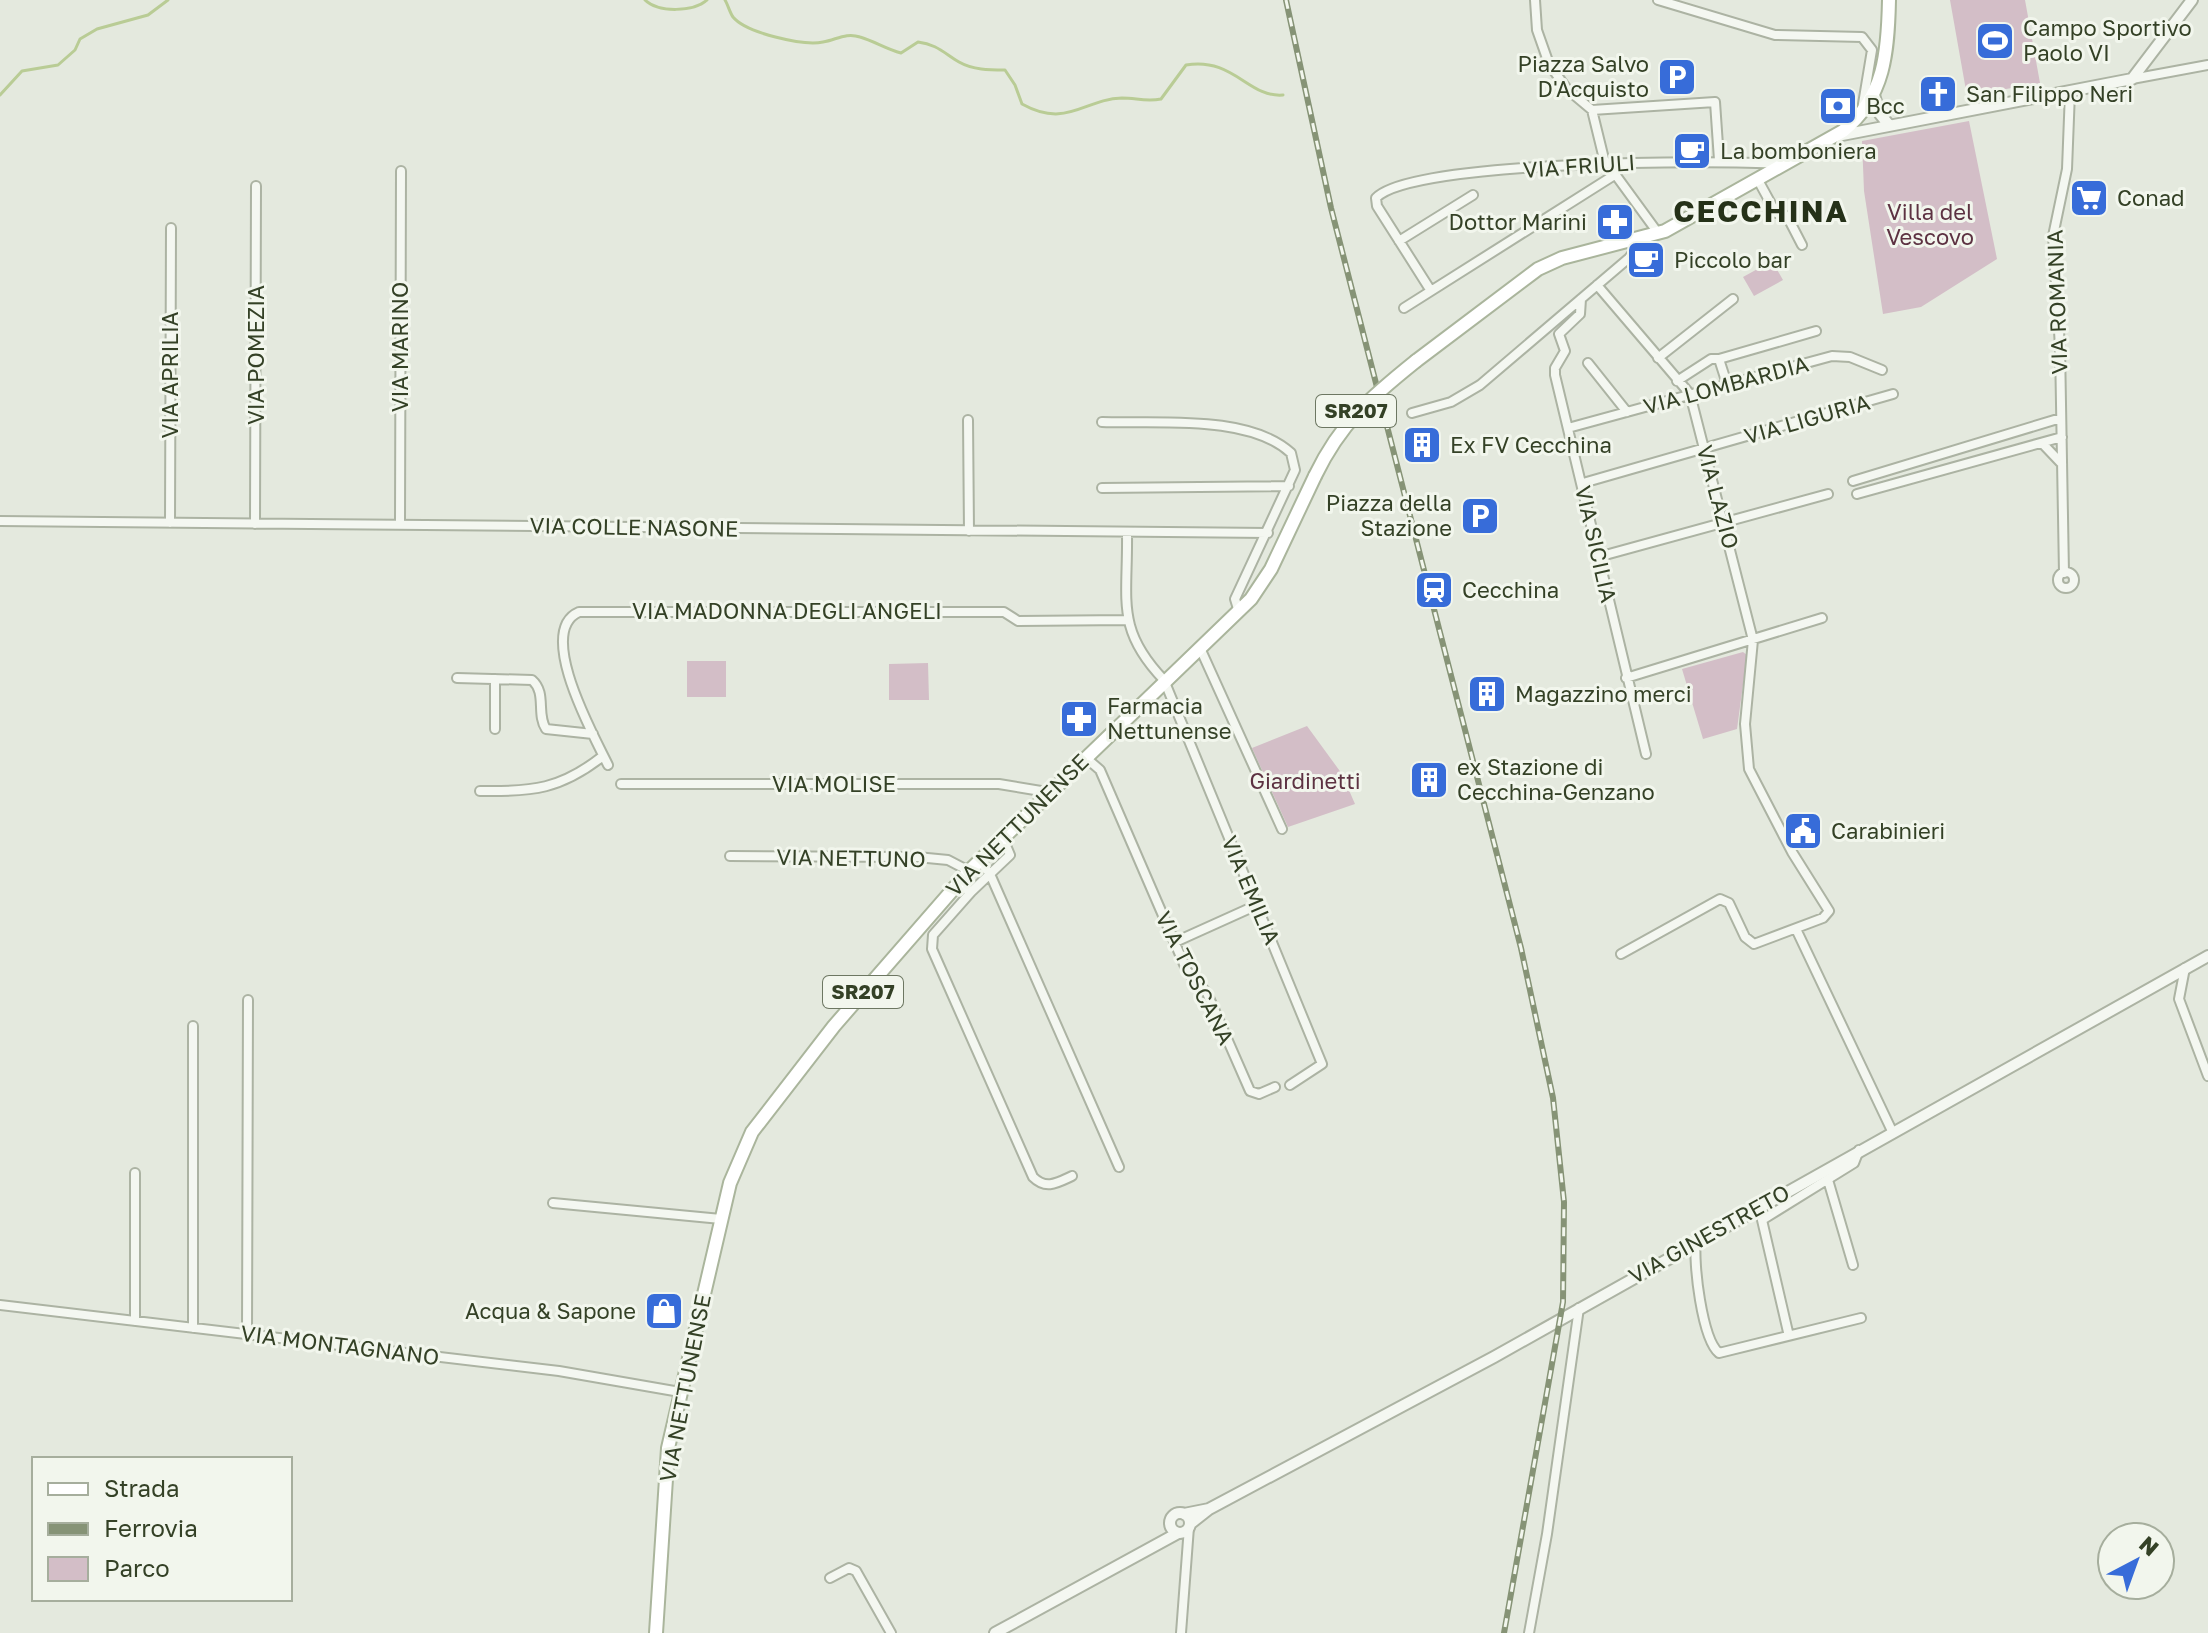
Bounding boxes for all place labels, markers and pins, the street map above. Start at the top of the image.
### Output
place label: Campo Sportivo Paolo VI [2023,14,2192,66]
sports icon: Campo Sportivo Paolo VI [1974,20,2016,62]
place label: Piazza Salvo D'Acquisto [1517,50,1649,102]
parking icon: Piazza Salvo D'Acquisto [1656,56,1698,98]
church icon: San Filippo Neri [1917,73,1959,115]
place label: San Filippo Neri [1966,80,2133,107]
bank icon: Bcc [1817,85,1859,127]
place label: Bcc [1866,92,1905,119]
cafe icon: La bomboniera [1671,130,1713,172]
place label: La bomboniera [1720,137,1877,164]
supermarket icon: Conad [2068,177,2110,219]
place label: Conad [2117,184,2185,211]
pharmacy icon: Dottor Marini [1594,201,1636,243]
place label: Dottor Marini [1448,208,1587,235]
cafe icon: Piccolo bar [1625,239,1667,281]
place label: Piccolo bar [1674,246,1792,273]
building icon: Ex FV Cecchina [1401,424,1443,466]
place label: Ex FV Cecchina [1450,431,1612,458]
place label: Piazza della Stazione [1326,489,1452,541]
parking icon: Piazza della Stazione [1459,495,1501,537]
station icon: Cecchina [1413,569,1455,611]
place label: Cecchina [1462,576,1559,603]
building icon: Magazzino merci [1466,673,1508,715]
place label: Magazzino merci [1515,680,1692,707]
place label: Farmacia Nettunense [1107,692,1231,744]
pharmacy icon: Farmacia Nettunense [1058,698,1100,740]
place label: ex Stazione di Cecchina-Genzano [1457,753,1655,805]
building icon: ex Stazione di Cecchina-Genzano [1408,759,1450,801]
public building icon: Carabinieri [1782,810,1824,852]
place label: Carabinieri [1831,817,1945,844]
shop icon: Acqua & Sapone [643,1290,685,1332]
place label: Acqua & Sapone [465,1297,636,1324]

